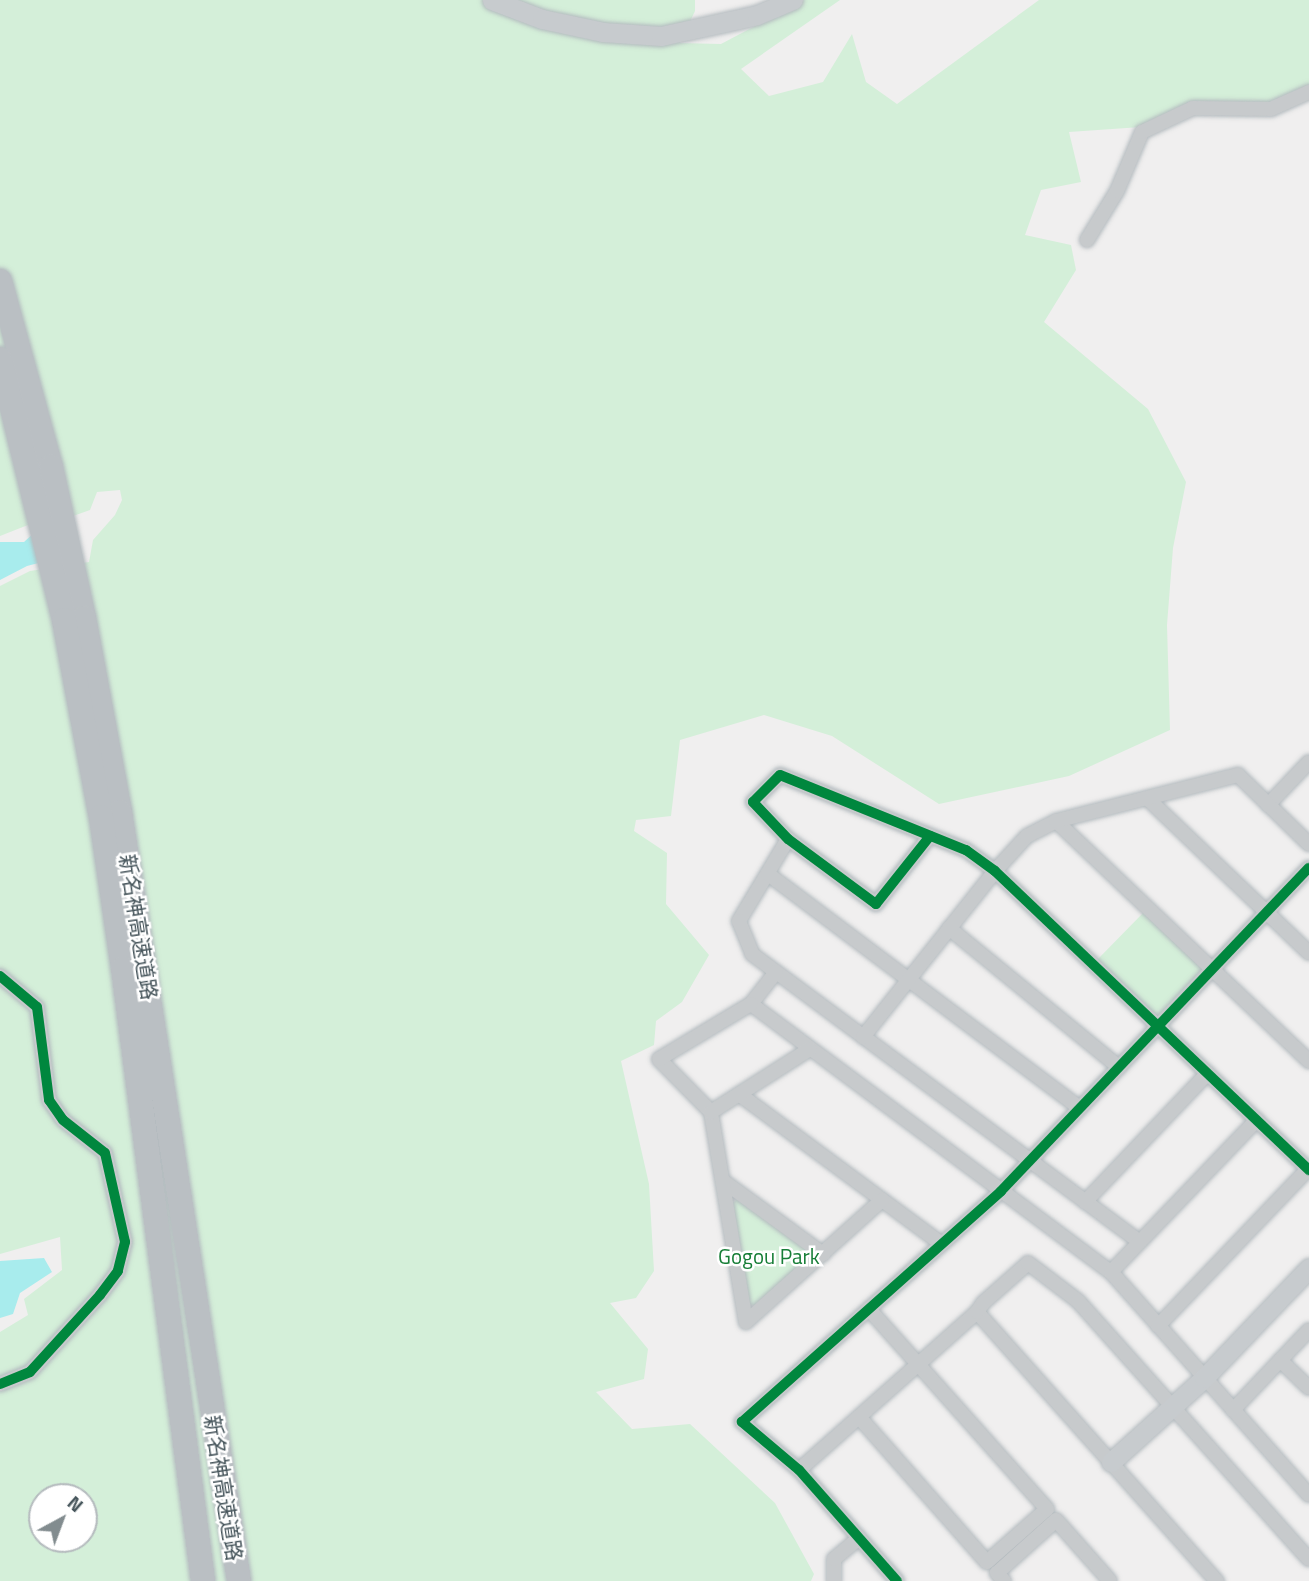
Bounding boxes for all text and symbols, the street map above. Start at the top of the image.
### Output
street label: 新名神高速道路 [115,852,163,1002]
park label: Gogou Park [718,1243,820,1269]
street label: 新名神高速道路 [200,1413,248,1563]
north arrow [28,1483,98,1553]
text: N [61,1488,90,1519]

